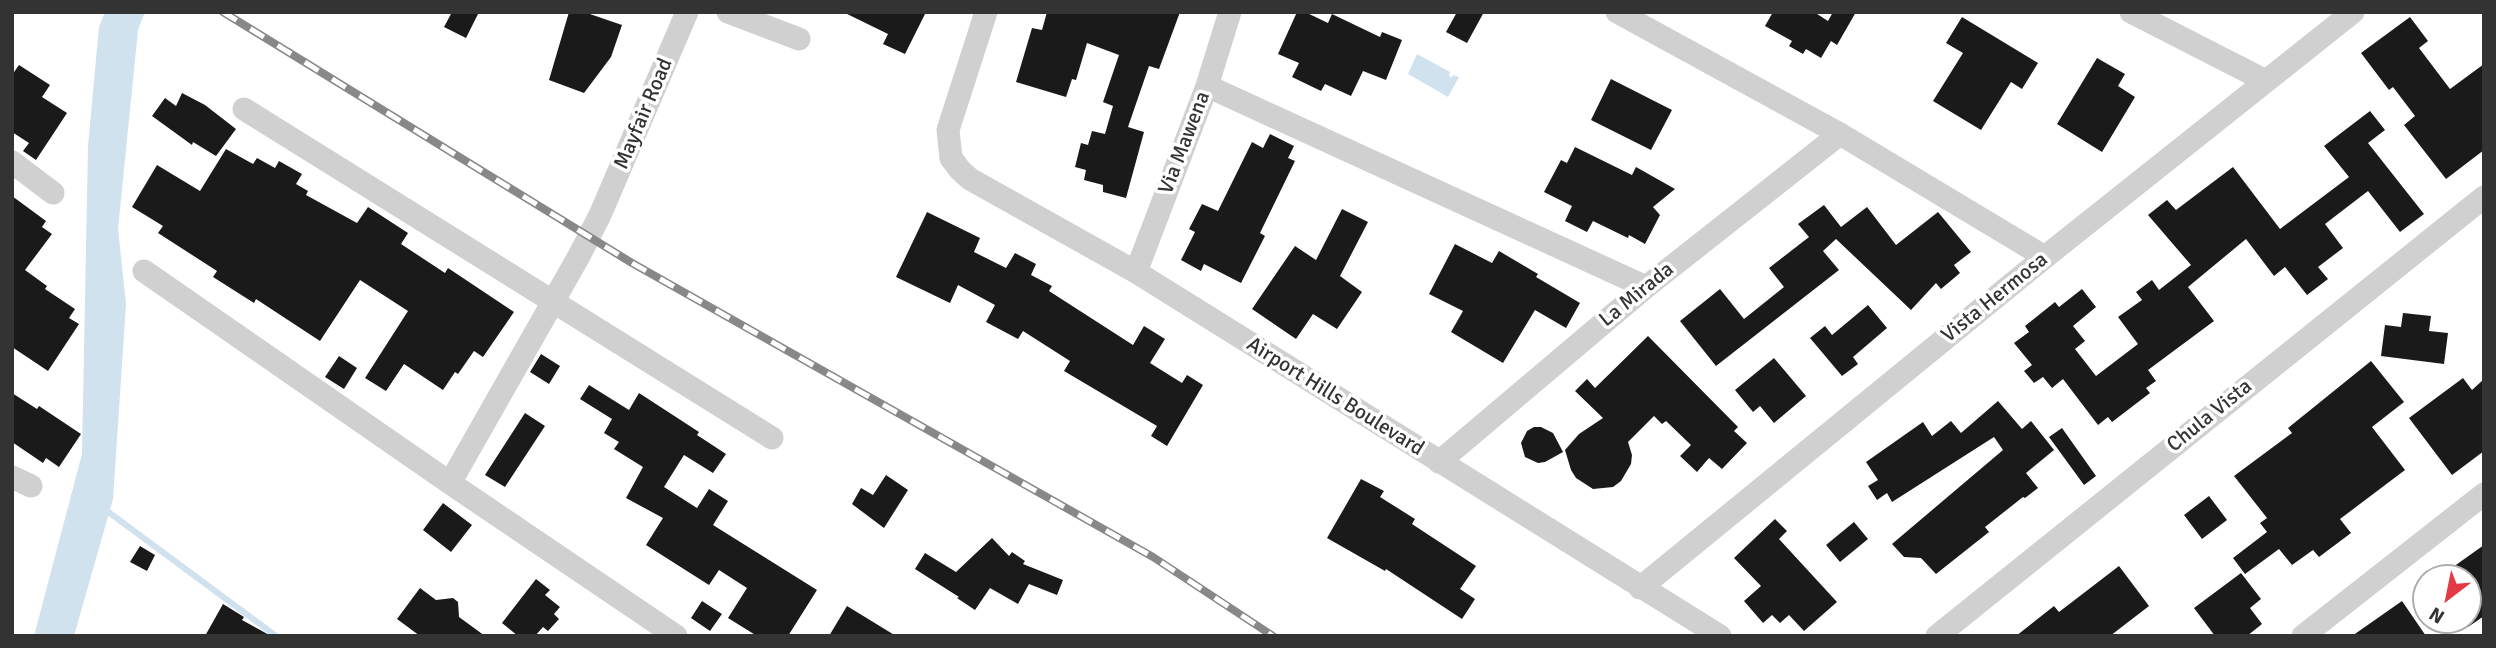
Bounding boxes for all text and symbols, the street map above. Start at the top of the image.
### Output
street label: Mayfair Road [609,55,679,173]
street label: Via Mawena [1154,88,1216,198]
street label: Vista Hermosa [1937,247,2053,349]
street label: La Mirada [1595,257,1679,333]
street label: Airport Hills Boulevard [1242,332,1428,462]
street label: Chula Vista [2162,374,2258,458]
north arrow [2412,564,2482,634]
text: N [2425,601,2449,629]

